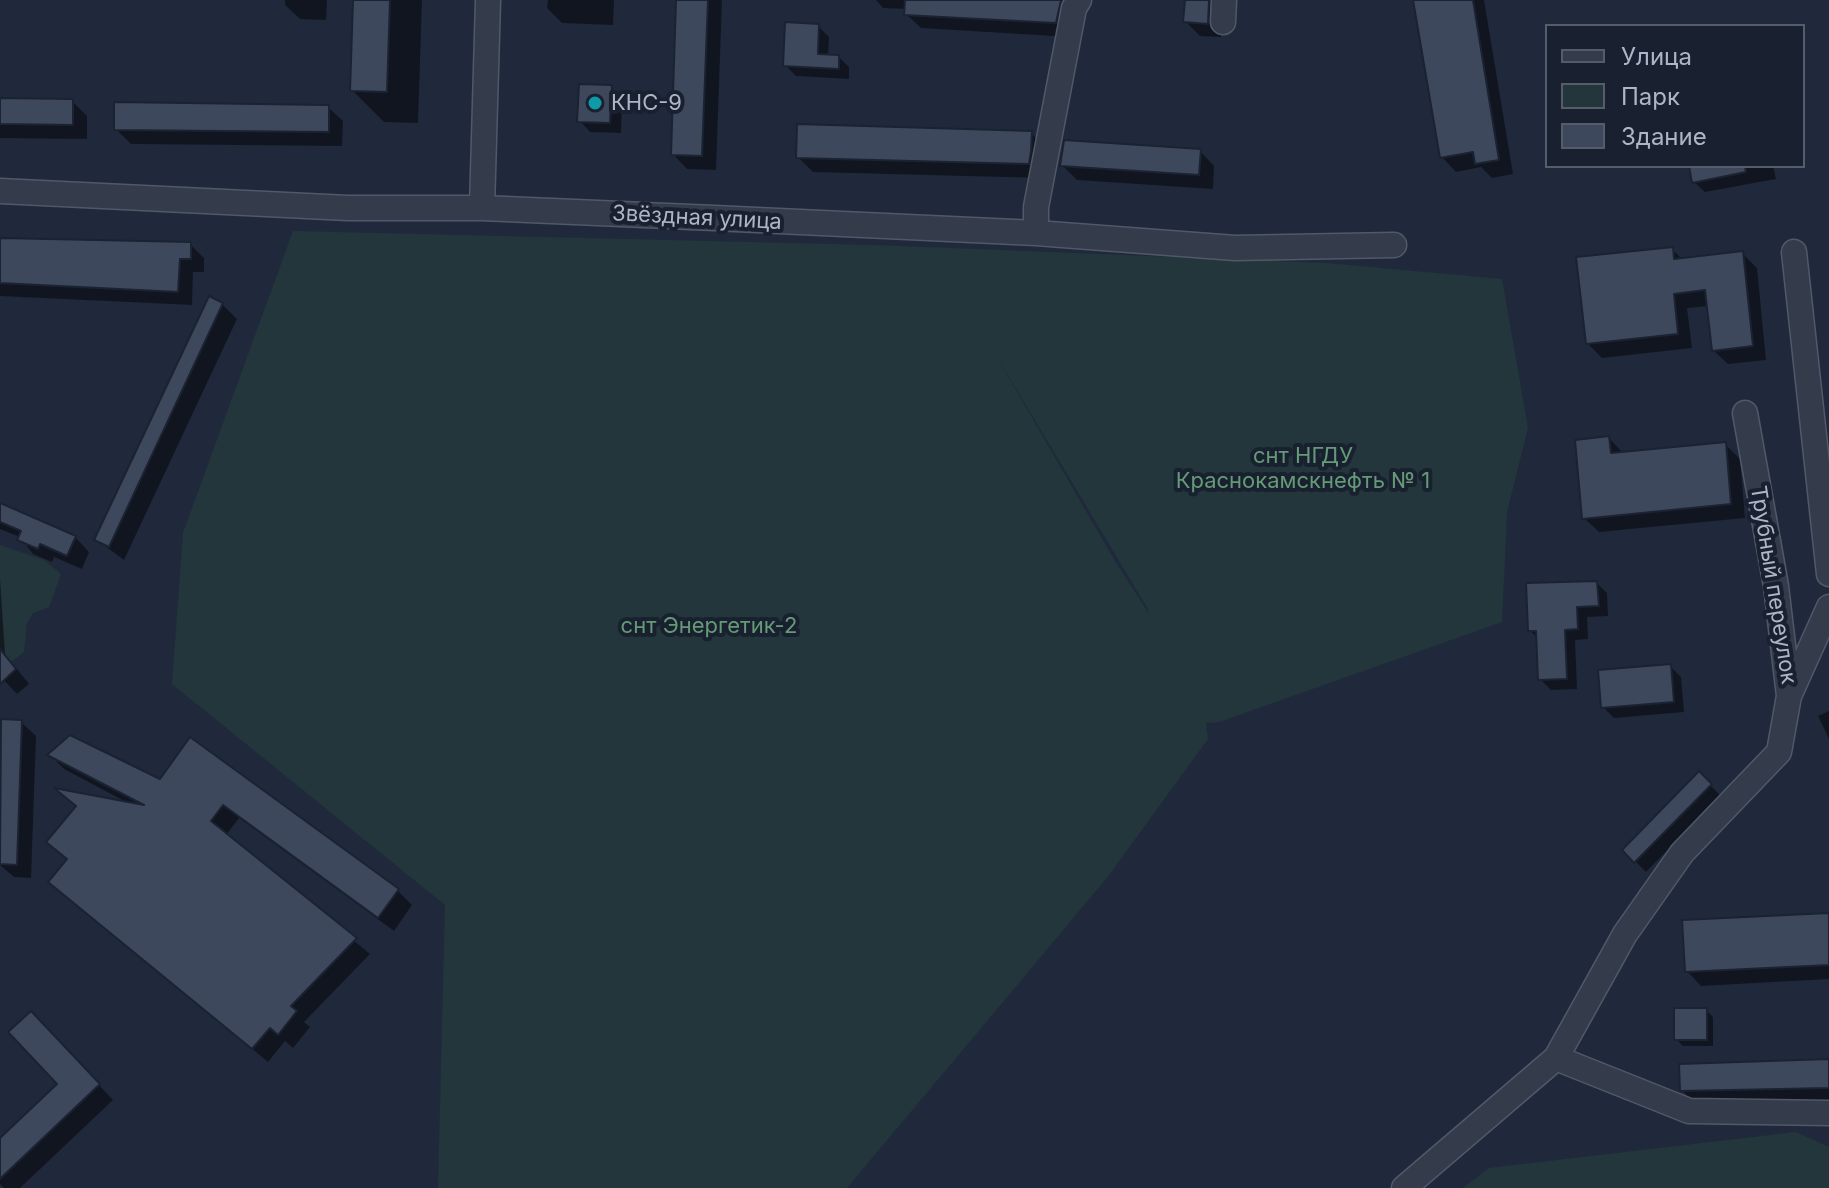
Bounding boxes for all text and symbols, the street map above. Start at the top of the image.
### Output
legend [1545,24,1805,168]
text: Улица [1621,42,1692,71]
text: Парк [1621,82,1680,111]
place label: КНС-9 [611,90,682,116]
marker: КНС-9 [586,94,604,112]
text: Здание [1621,122,1707,151]
street label: Звёздная улица [612,200,782,236]
park label: снт НГДУ Краснокамскнефть № 1 [1176,443,1430,494]
street label: Трубный переулок [1744,484,1802,686]
park label: снт Энергетик-2 [621,613,797,639]

